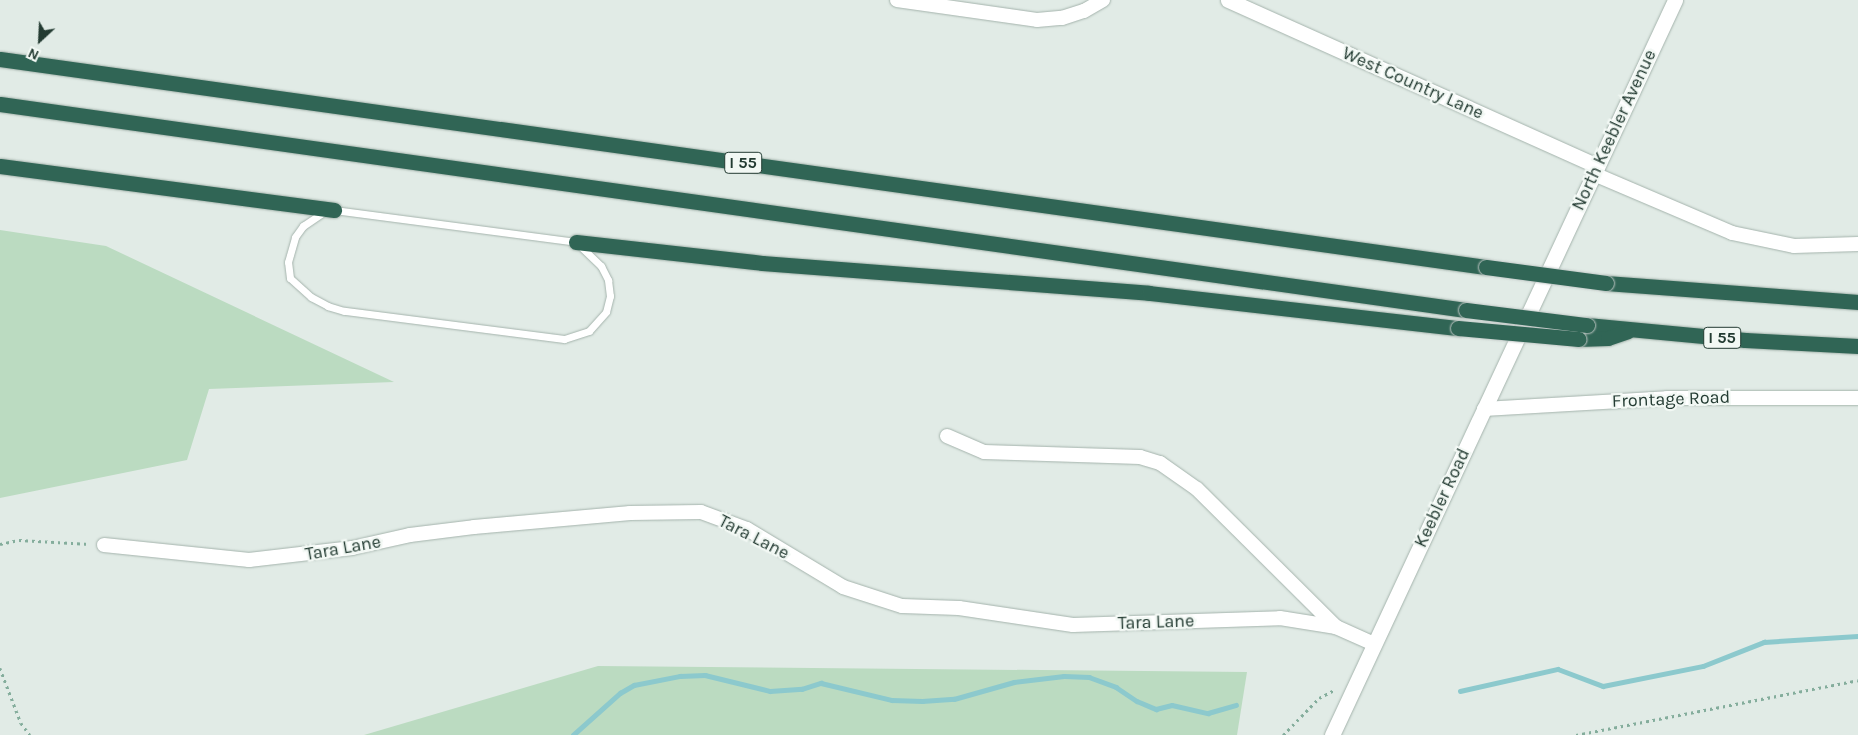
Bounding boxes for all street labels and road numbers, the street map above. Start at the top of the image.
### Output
street label: West Country Lane [1339,42,1487,124]
street label: North Keebler Avenue [1567,46,1661,214]
road number: I 55 [723,150,763,177]
road number: I 55 [1702,324,1742,352]
street label: Frontage Road [1611,386,1731,412]
street label: Keebler Road [1410,445,1474,551]
street label: Tara Lane [715,510,793,564]
street label: Tara Lane [303,531,383,565]
street label: Tara Lane [1117,610,1195,634]

